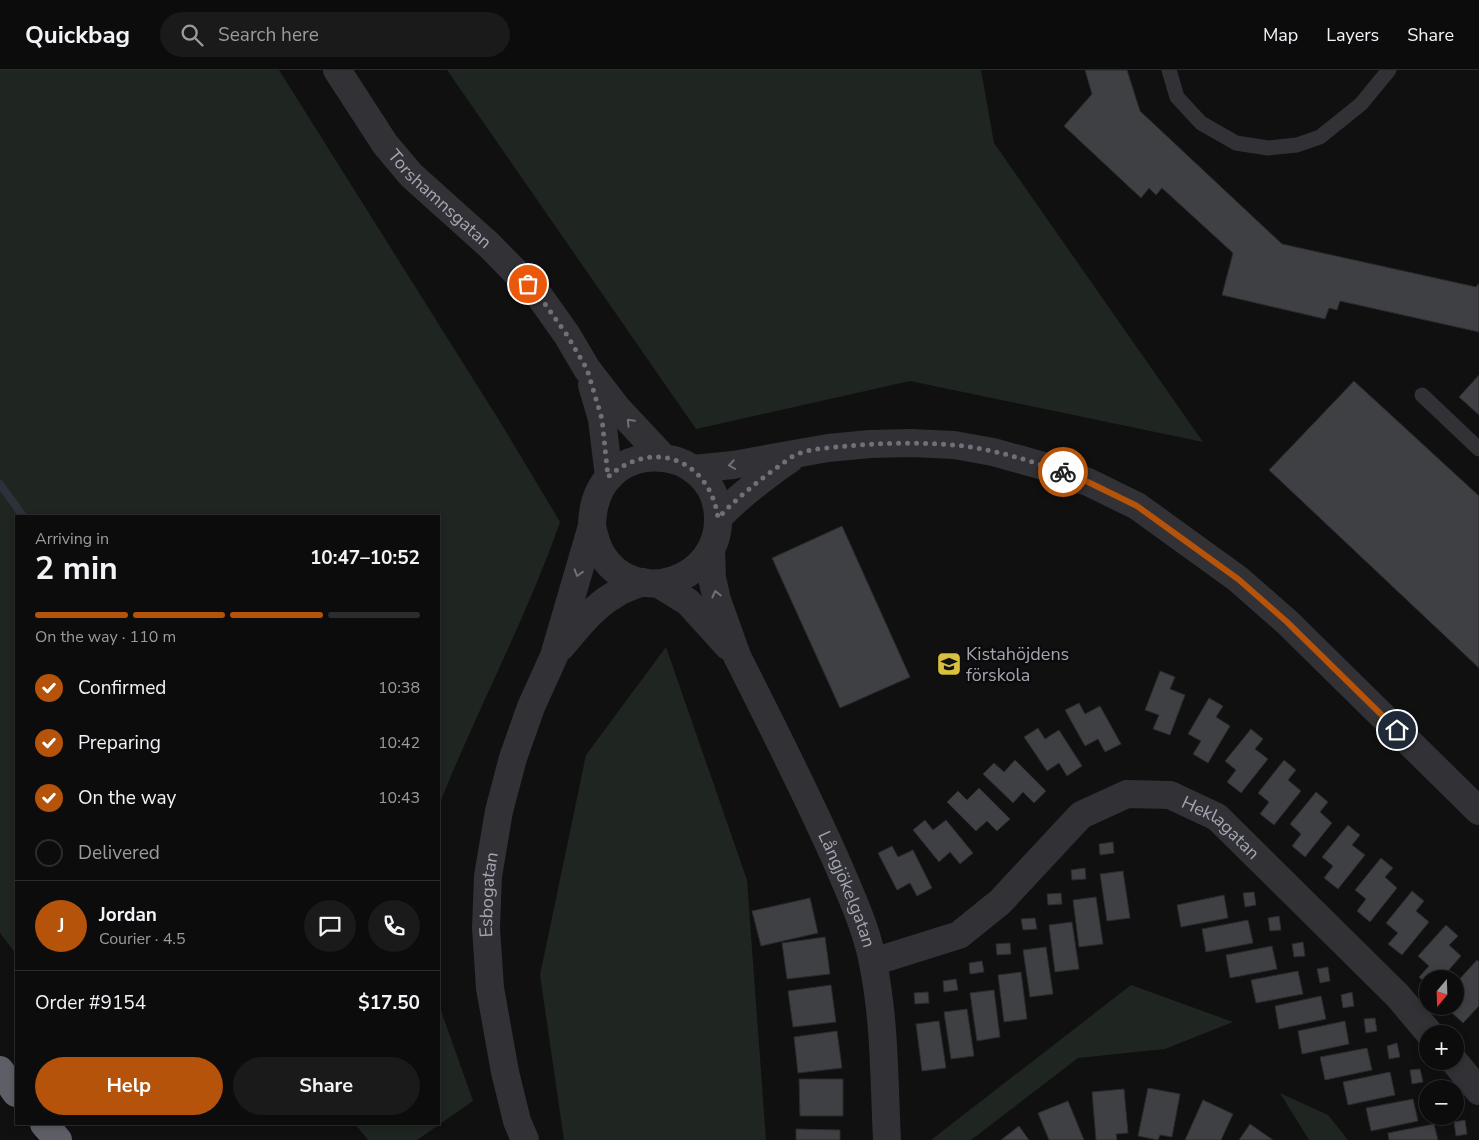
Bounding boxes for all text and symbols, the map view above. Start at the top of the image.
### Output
search box [160,12,510,57]
text: Quickbag [25,19,130,51]
icon: search [178,21,206,49]
text: Search here [218,22,319,48]
text: Map [1263,23,1298,47]
text: Layers [1326,23,1379,47]
text: Share [1407,23,1454,47]
street label: Torshamnsgatan [382,144,497,254]
pin [507,263,549,305]
icon: bag [514,270,542,298]
one-way arrow [626,419,635,428]
courier [1038,447,1088,497]
icon: bike [1049,458,1077,486]
one-way arrow [728,459,736,469]
text: Arriving in [35,528,109,550]
text: 10:47–10:52 [310,545,420,571]
text: 2 min [35,547,118,590]
one-way arrow [573,568,583,576]
one-way arrow [711,589,722,598]
text: On the way · 110 m [35,626,176,648]
place label: Kistahöjdens förskola [966,642,1069,687]
school or university icon: Kistahöjdens förskola [936,651,962,677]
icon: check [35,674,63,702]
text: Confirmed [78,675,166,701]
text: 10:38 [378,677,420,699]
pin [1376,709,1418,751]
icon: home [1383,716,1411,744]
icon: check [35,729,63,757]
text: Preparing [78,730,161,756]
text: 10:42 [378,732,420,754]
icon: check [35,784,63,812]
text: On the way [78,785,176,811]
text: 10:43 [378,787,420,809]
street label: Heklagatan [1178,790,1265,865]
street label: Långjökelgatan [812,827,881,950]
text: Delivered [78,840,160,866]
street label: Esbogatan [474,850,504,938]
button: chat [304,900,356,952]
button: phone [368,900,420,952]
text: Jordan [99,902,157,928]
text: J [58,913,64,939]
text: Courier · 4.5 [99,928,185,950]
north arrow [1419,970,1464,1015]
map controls [1419,970,1464,1125]
text: Order #9154 [35,990,146,1016]
text: $17.50 [358,990,420,1016]
button: + [1419,1025,1464,1070]
button: Help [35,1057,223,1115]
button: Share [233,1057,420,1115]
button: − [1419,1080,1464,1125]

